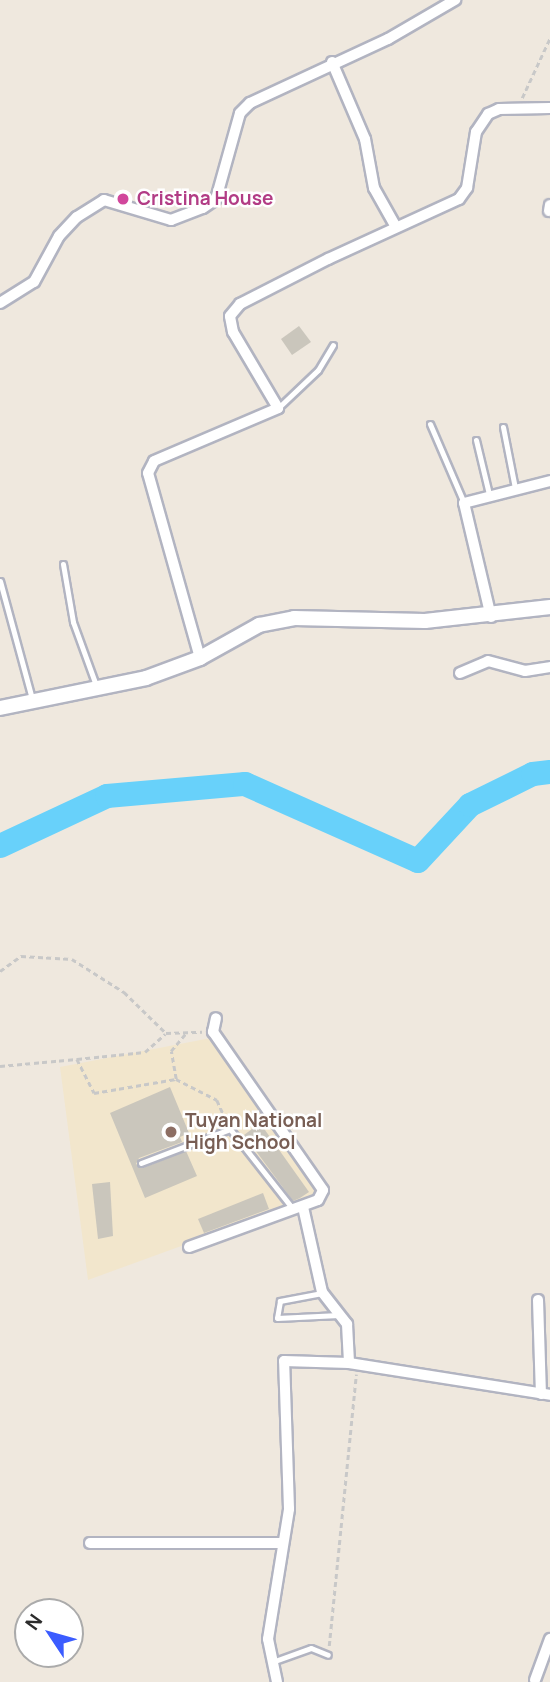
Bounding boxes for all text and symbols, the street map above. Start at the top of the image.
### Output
place label: Cristina House [137,188,273,210]
marker: Cristina House [115,191,131,207]
place label: Tuyan National High School [185,1110,322,1154]
marker: Tuyan National High School [163,1124,179,1140]
north arrow [14,1598,84,1668]
text: N [19,1609,48,1635]

